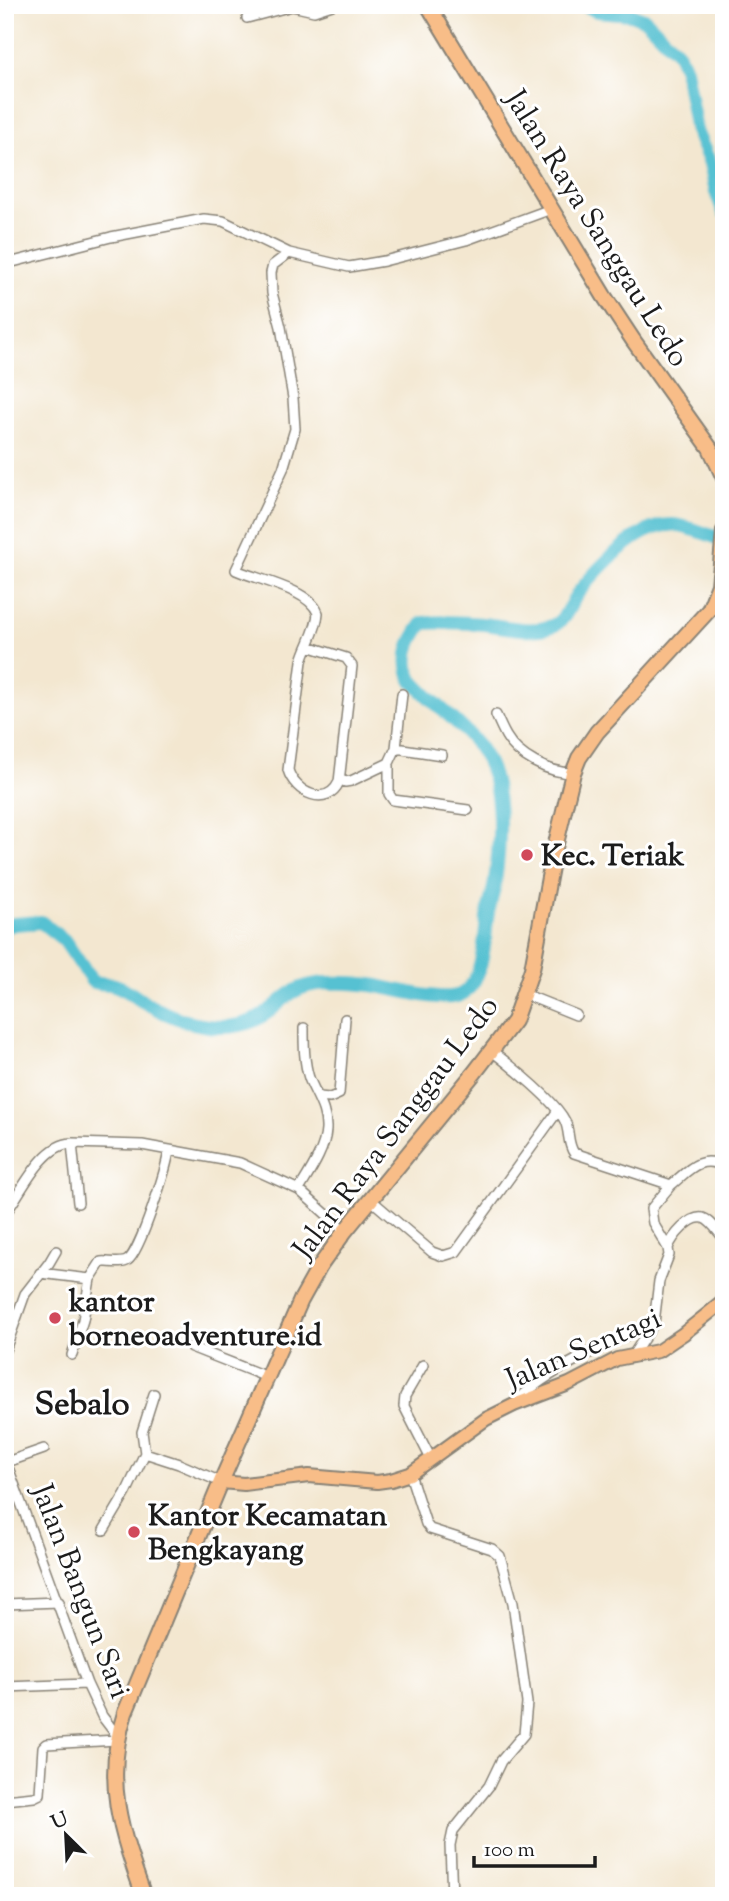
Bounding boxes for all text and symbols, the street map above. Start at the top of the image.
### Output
street label: Jalan Raya Sanggau Ledo [492,81,699,376]
place label: Kec. Teriak [541,836,685,879]
marker: Kec. Teriak [519,847,535,863]
street label: Jalan Raya Sanggau Ledo [282,988,510,1271]
place label: kantor borneoadventure.id [68,1282,322,1359]
street label: Jalan Sentagi [498,1298,668,1403]
marker: kantor borneoadventure.id [47,1310,63,1326]
district label: Sebalo [35,1382,129,1430]
street label: Jalan Bangun Sari [18,1477,140,1705]
place label: Kantor Kecamatan Bengkayang [148,1496,387,1573]
marker: Kantor Kecamatan Bengkayang [126,1524,142,1540]
north arrow [32,1800,102,1870]
text: U [48,1806,73,1837]
scale bar [474,1824,594,1868]
text: 100 m [484,1836,535,1866]

